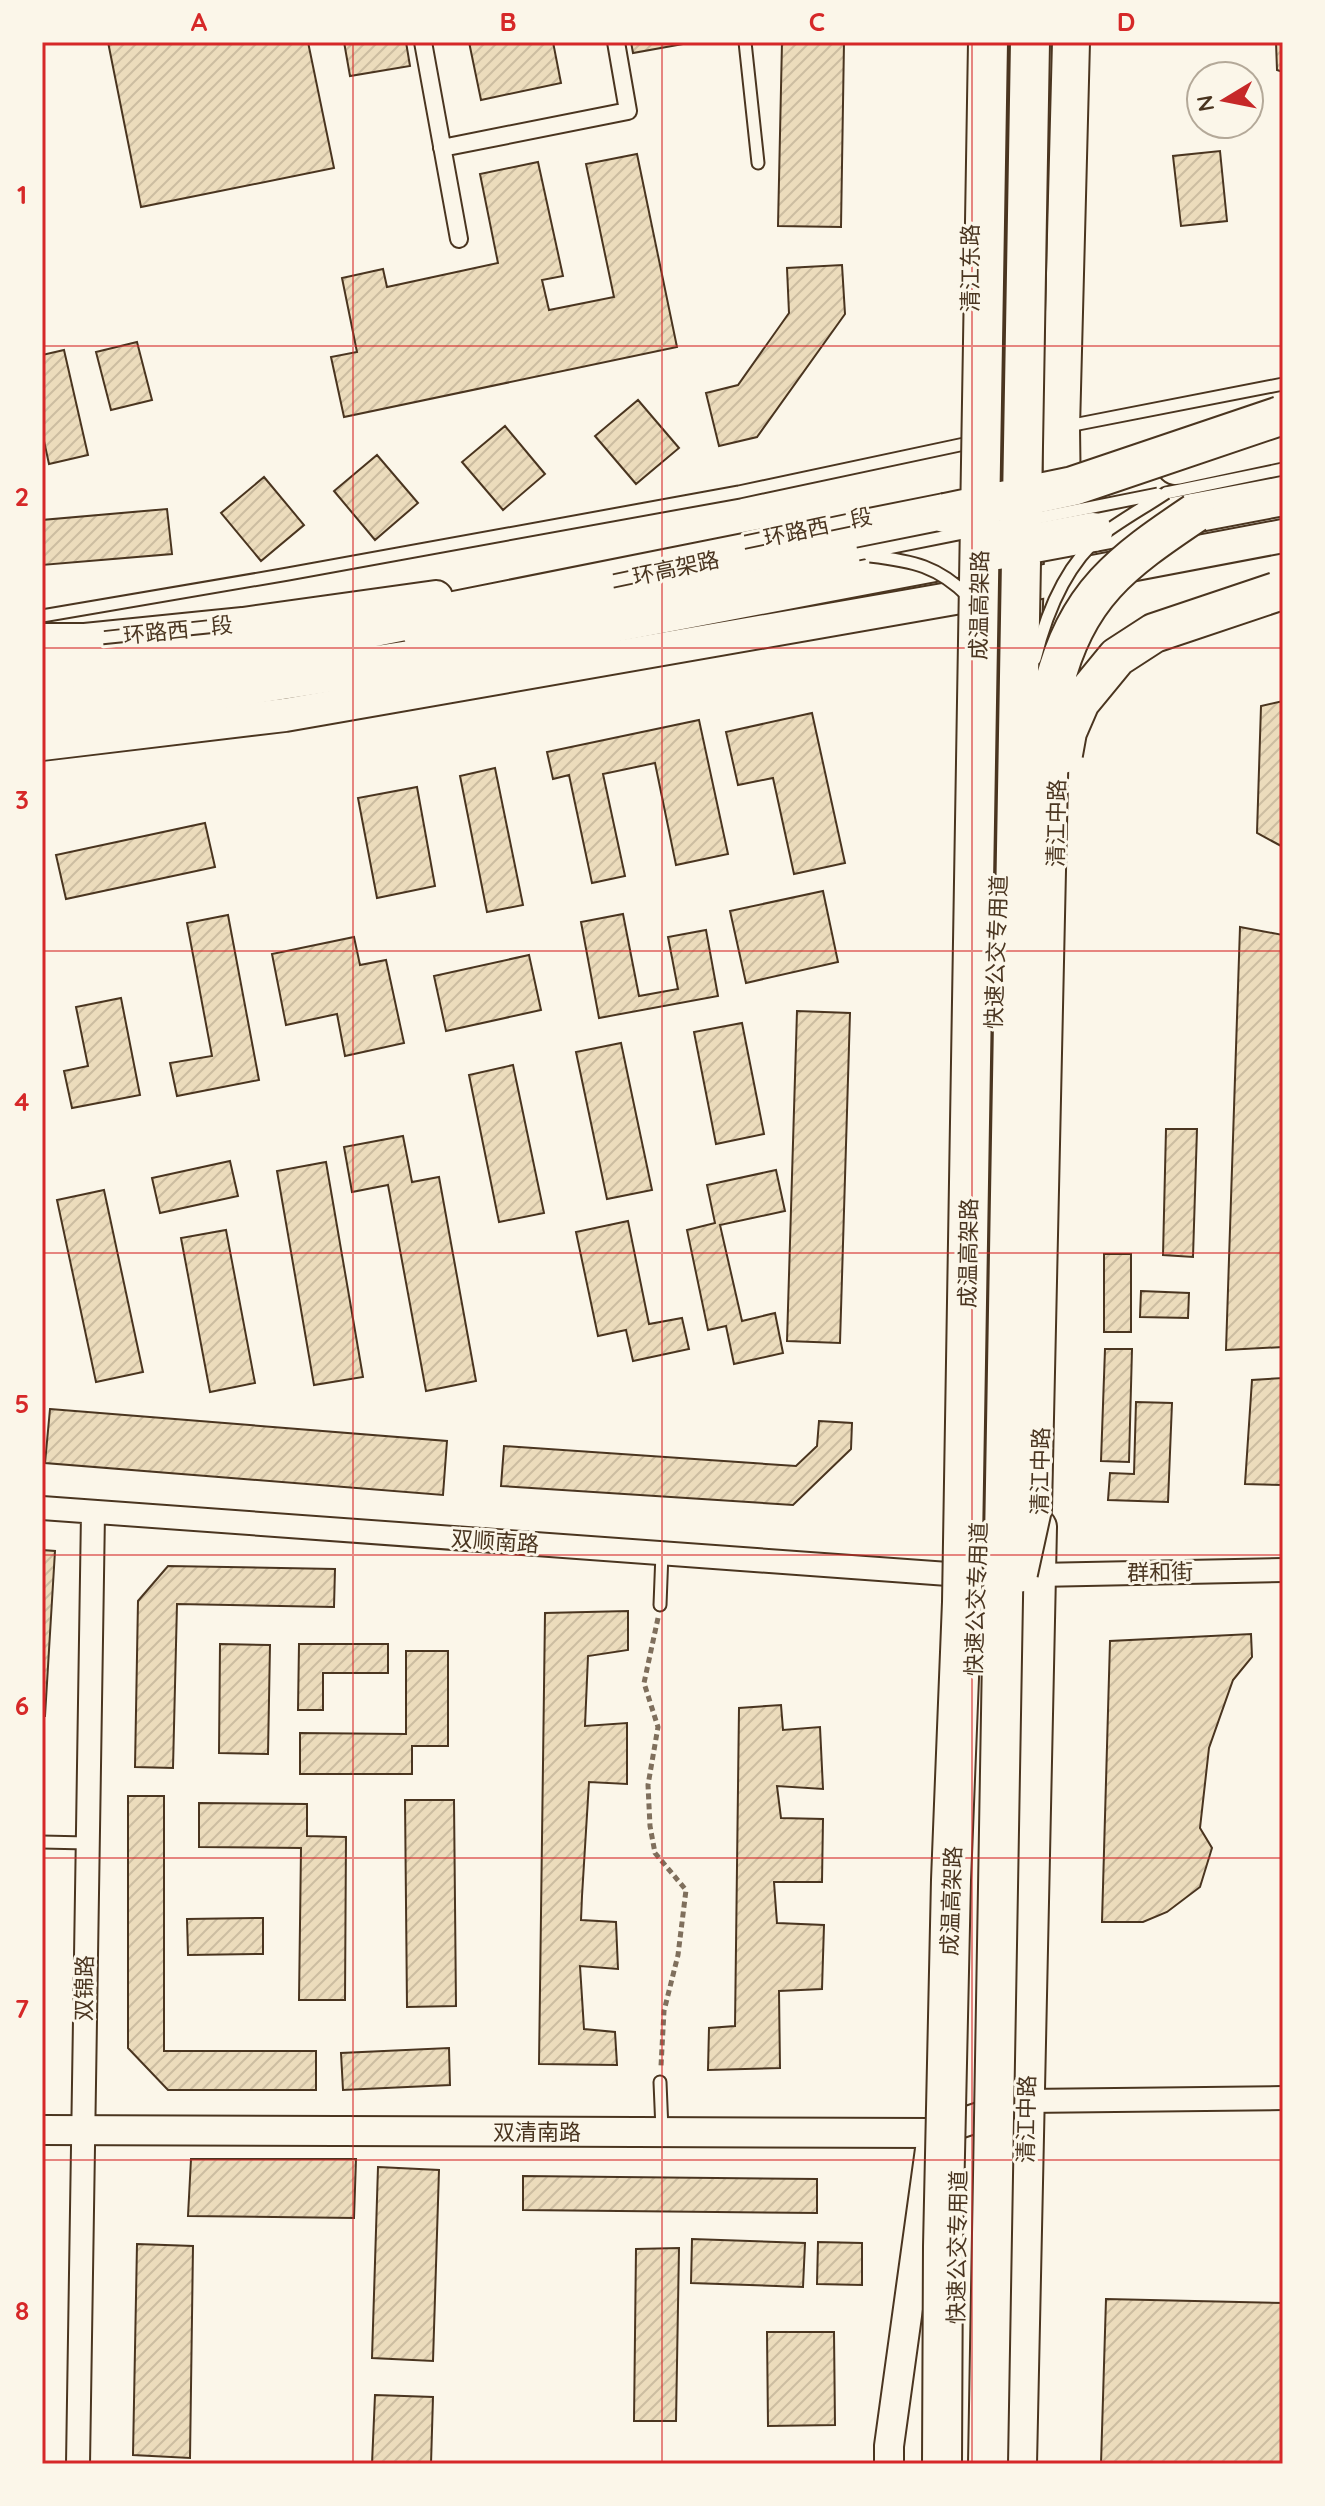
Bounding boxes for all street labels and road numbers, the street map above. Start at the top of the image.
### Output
street label: 清江东路 [956,224,984,312]
street label: 二环路西二段 [740,502,874,556]
street label: 二环高架路 [608,545,722,595]
street label: 成温高架路 [964,550,994,660]
street label: 二环路西二段 [100,610,234,652]
street label: 清江中路 [1041,779,1071,867]
street label: 快速公交专用道 [979,875,1013,1029]
street label: 成温高架路 [953,1198,983,1308]
street label: 清江中路 [1025,1427,1055,1515]
street label: 快速公交专用道 [959,1522,993,1676]
street label: 双顺南路 [450,1524,540,1558]
street label: 群和街 [1127,1557,1193,1587]
street label: 成温高架路 [935,1846,967,1956]
street label: 双锦路 [69,1955,99,2021]
street label: 清江中路 [1011,2075,1041,2163]
street label: 双清南路 [493,2118,581,2146]
street label: 快速公交专用道 [942,2170,972,2324]

